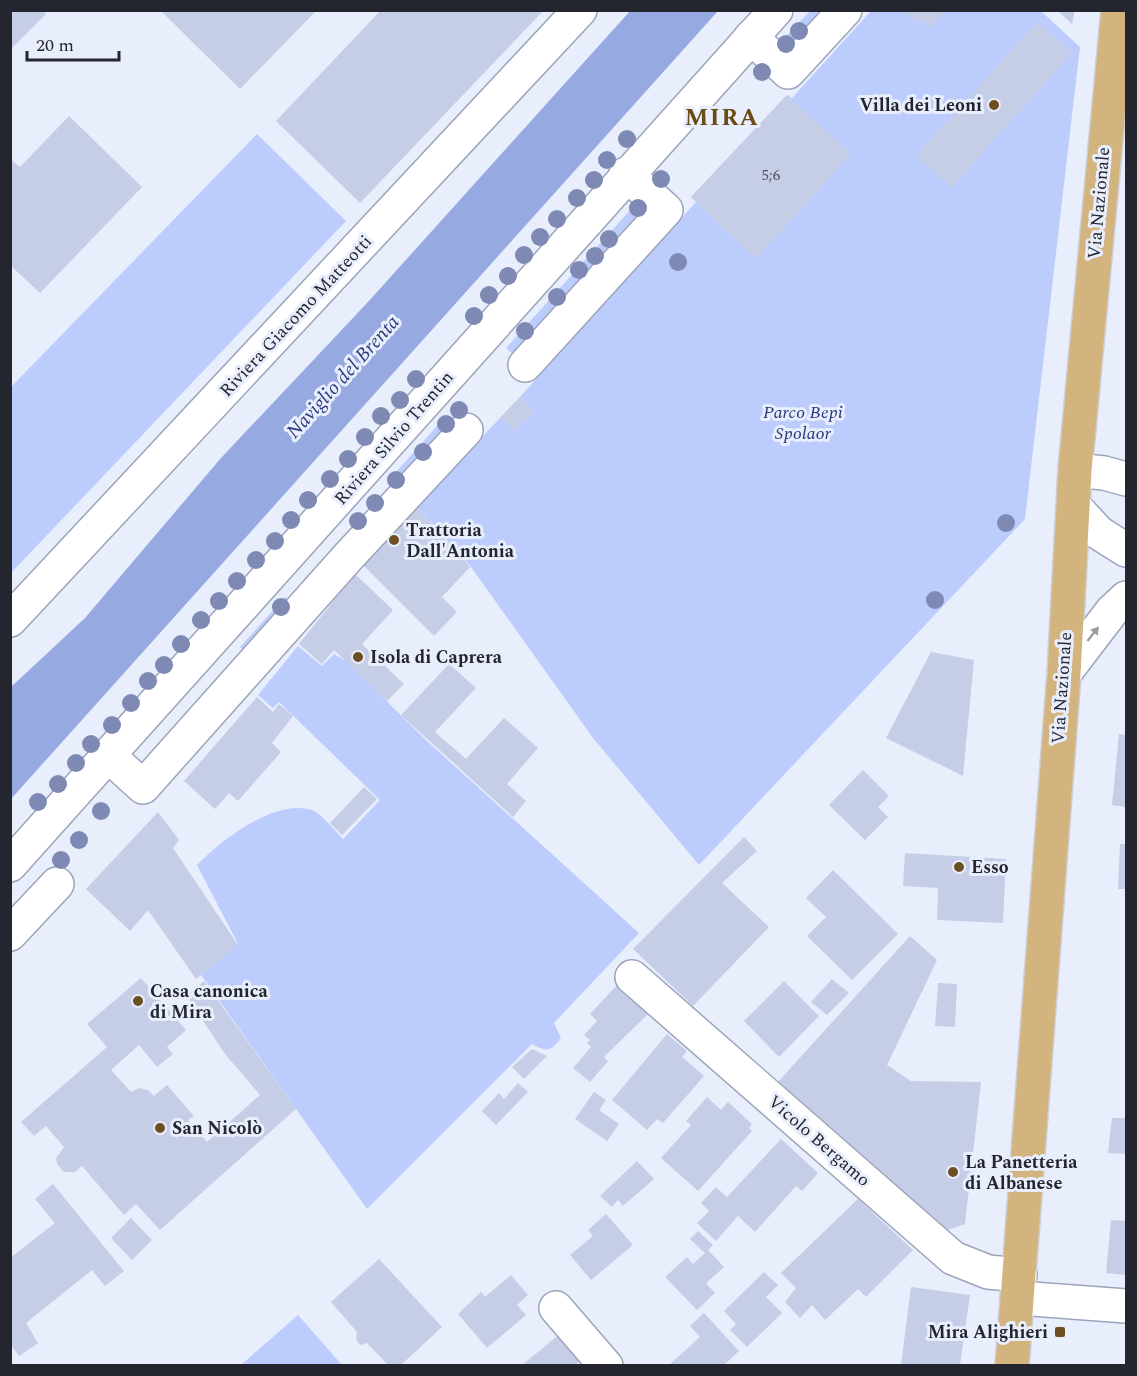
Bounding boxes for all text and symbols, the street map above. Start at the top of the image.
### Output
scale bar [27,24,118,62]
text: 20 m [36,32,74,59]
place label: Villa dei Leoni [859,92,982,119]
marker: Villa dei Leoni [987,98,1001,112]
district label: MIRA [684,100,760,136]
street label: Via Nazionale [1081,146,1117,260]
house number: 5;6 [762,164,781,187]
street label: Riviera Giacomo Matteotti [213,229,379,403]
water label: Naviglio del Brenta [279,308,407,446]
street label: Riviera Silvio Trentin [328,365,460,511]
park label: Parco Bepi Spolaor [763,399,843,447]
place label: Trattoria Dall'Antonia [406,517,515,565]
marker: Trattoria Dall'Antonia [387,533,401,547]
one-way arrow [1087,626,1100,642]
street label: Via Nazionale [1045,631,1079,745]
place label: Isola di Caprera [370,644,503,671]
marker: Isola di Caprera [351,650,365,664]
place label: Esso [971,854,1009,881]
marker: Esso [952,860,966,874]
place label: Casa canonica di Mira [150,978,268,1026]
marker: Casa canonica di Mira [131,994,145,1008]
street label: Vicolo Bergamo [762,1089,876,1193]
place label: San Nicolò [172,1115,262,1142]
marker: San Nicolò [153,1121,167,1135]
place label: La Panetteria di Albanese [965,1149,1078,1197]
marker: La Panetteria di Albanese [946,1165,960,1179]
place label: Mira Alighieri [928,1319,1048,1346]
marker: Mira Alighieri [1053,1325,1067,1339]

